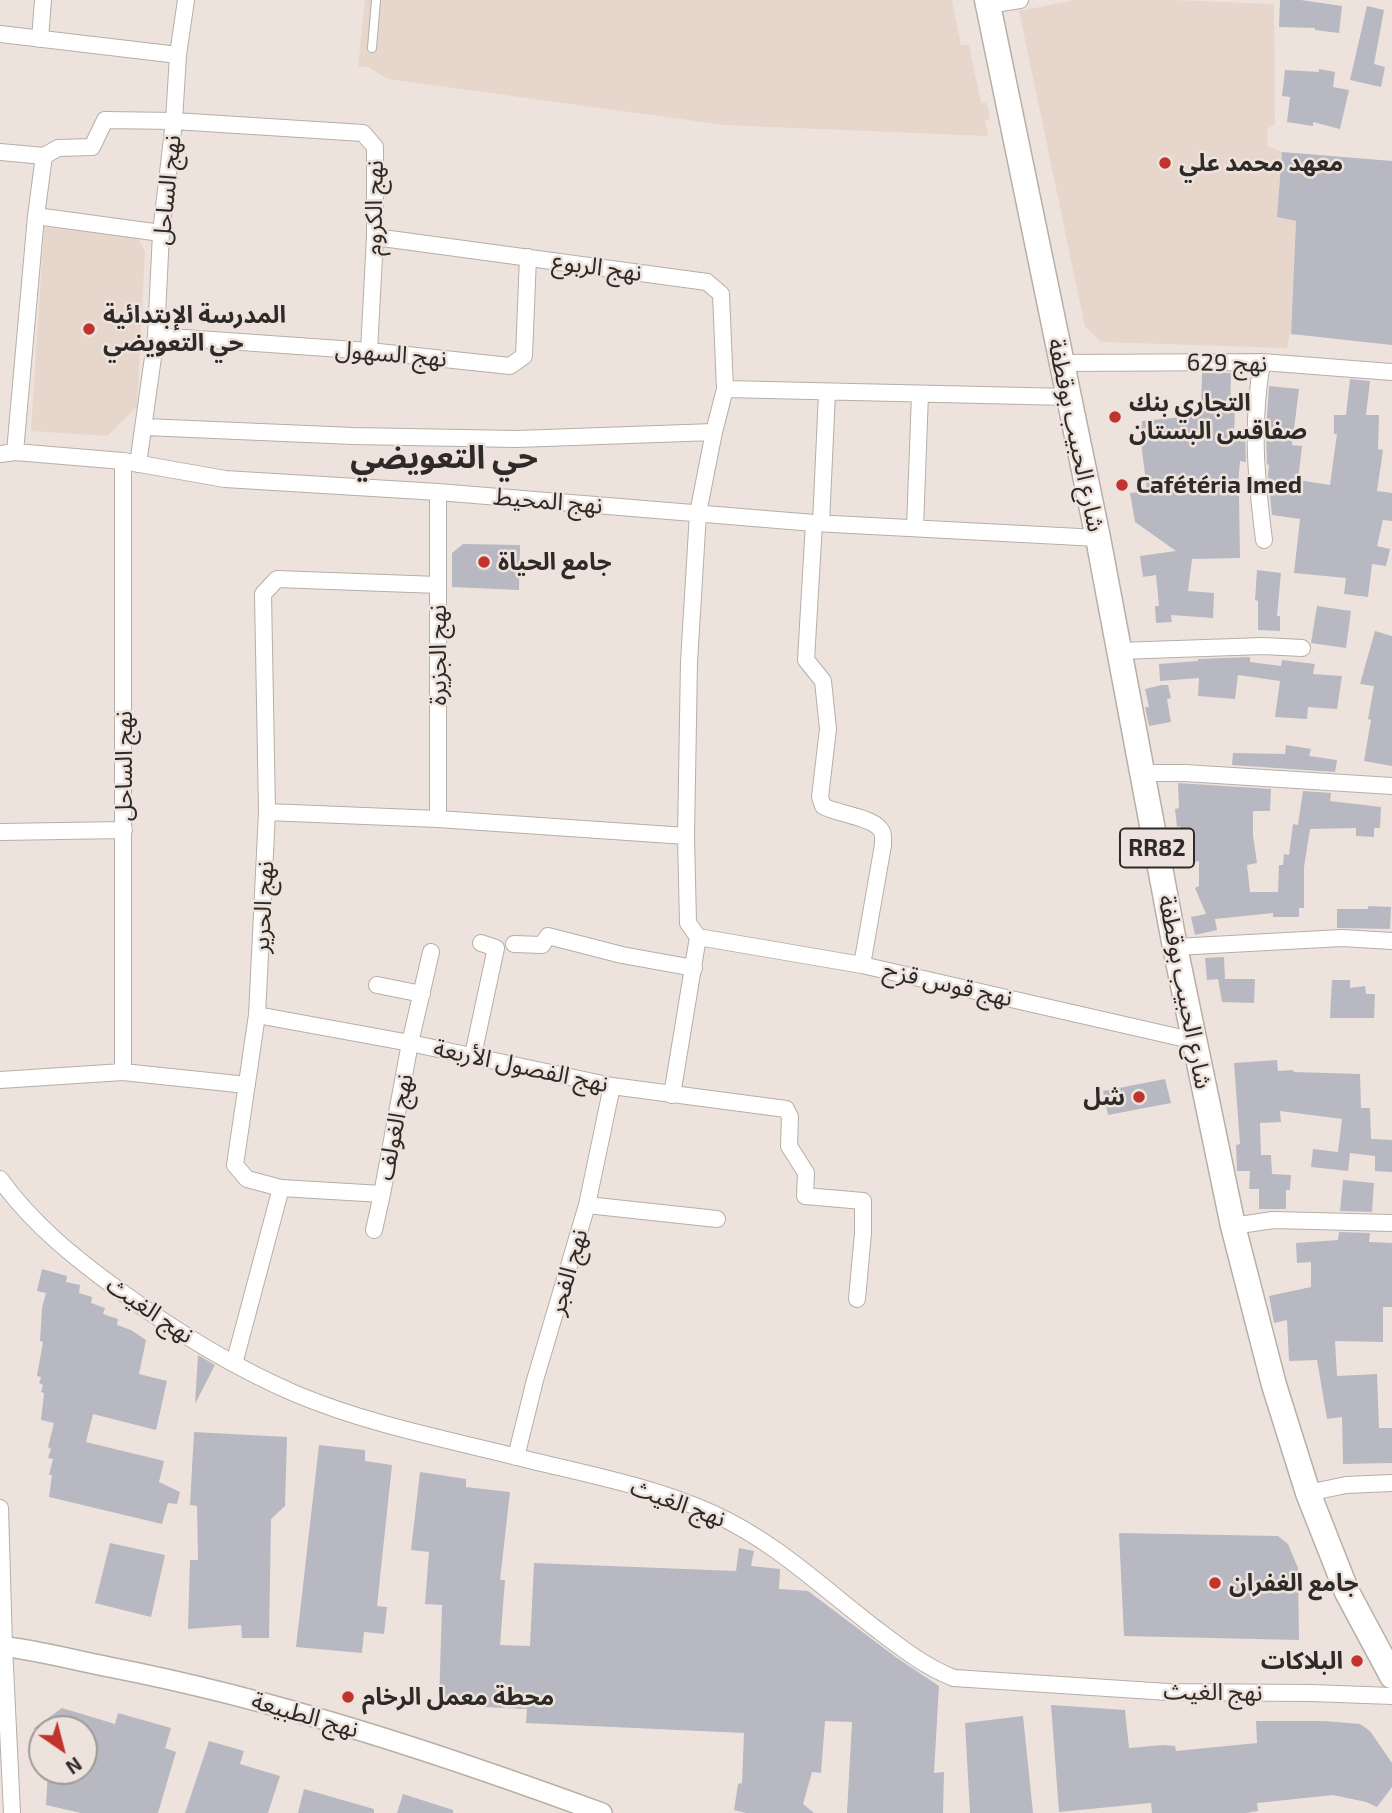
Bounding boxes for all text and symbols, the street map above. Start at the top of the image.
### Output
street label: نهج الساحل [147,134,187,246]
place label: معهد محمد علي [1179,149,1343,177]
marker: معهد محمد علي [1157,155,1173,171]
street label: نهج الكروم [359,160,389,256]
street label: نهج الربوع [550,246,644,288]
place label: المدرسة الإبتدائية حي التعويضي [103,301,286,357]
marker: المدرسة الإبتدائية حي التعويضي [81,321,97,337]
street label: نهج السهول [334,335,448,373]
street label: شارع الحبيب بوقطفة [1041,336,1111,534]
street label: نهج 629 [1187,348,1267,378]
place label: التجاري بنك صفاقس البستان [1129,389,1307,445]
marker: التجاري بنك صفاقس البستان [1107,409,1123,425]
district label: حي التعويضي [350,438,538,476]
place label: Cafétéria Imed [1136,471,1302,499]
marker: Cafétéria Imed [1114,477,1130,493]
street label: نهج المحيط [492,482,604,520]
place label: جامع الحياة [498,548,612,576]
marker: جامع الحياة [476,554,492,570]
street label: نهج الجزيرة [424,604,452,706]
street label: نهج الساحل [110,711,138,821]
road number: RR82 [1120,828,1194,868]
street label: نهج الحرير [246,860,280,954]
street label: شارع الحبيب بوقطفة [1152,892,1218,1092]
street label: نهج قوس قزح [881,955,1015,1013]
street label: نهج الفصول الأربعة [431,1033,611,1099]
street label: نهج الغولف [371,1071,419,1183]
place label: شل [1083,1083,1125,1111]
marker: شل [1131,1089,1147,1105]
street label: نهج الفجر [542,1226,594,1318]
street label: نهج الغيث [101,1270,199,1350]
street label: نهج الغيث [626,1473,730,1533]
place label: جامع الغفران [1229,1569,1359,1597]
marker: جامع الغفران [1207,1575,1223,1591]
place label: البلاكات [1261,1647,1343,1675]
marker: البلاكات [1349,1653,1365,1669]
street label: نهج الغيث [1163,1677,1263,1707]
place label: محطة معمل الرخام [362,1683,554,1711]
street label: نهج الطبيعة [248,1686,362,1744]
marker: محطة معمل الرخام [340,1689,356,1705]
north arrow [28,1715,98,1785]
text: N [62,1753,86,1779]

